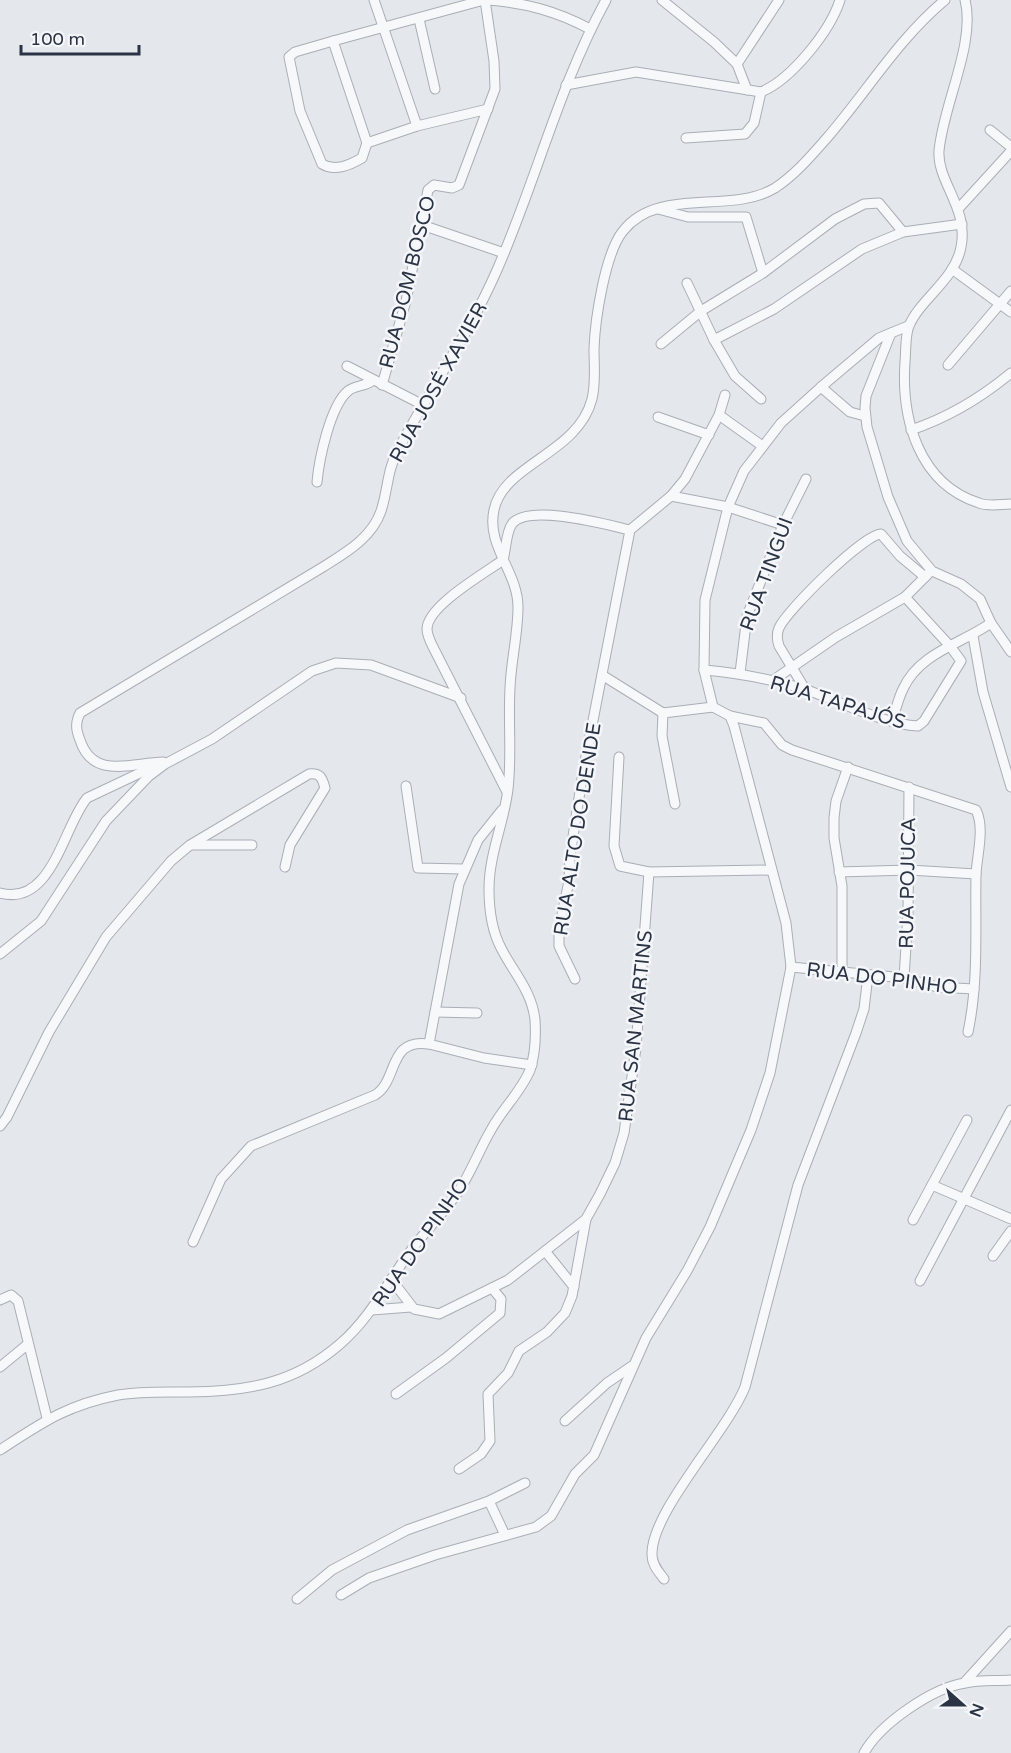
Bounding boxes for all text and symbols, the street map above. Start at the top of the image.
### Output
scale bar [21,18,140,56]
text: 100 m [30,28,85,50]
street label: RUA DOM BOSCO [375,193,441,371]
street label: RUA JOSÉ XAVIER [384,298,493,467]
street label: RUA TINGUI [735,514,799,634]
street label: RUA TAPAJÓS [767,670,909,735]
street label: RUA ALTO DO DENDE [549,721,607,937]
street label: RUA POJUCA [895,817,921,949]
street label: RUA SAN MARTINS [614,929,658,1123]
street label: RUA DO PINHO [805,958,959,1000]
street label: RUA DO PINHO [367,1173,474,1312]
north arrow [933,1675,993,1735]
text: N [964,1700,988,1720]

